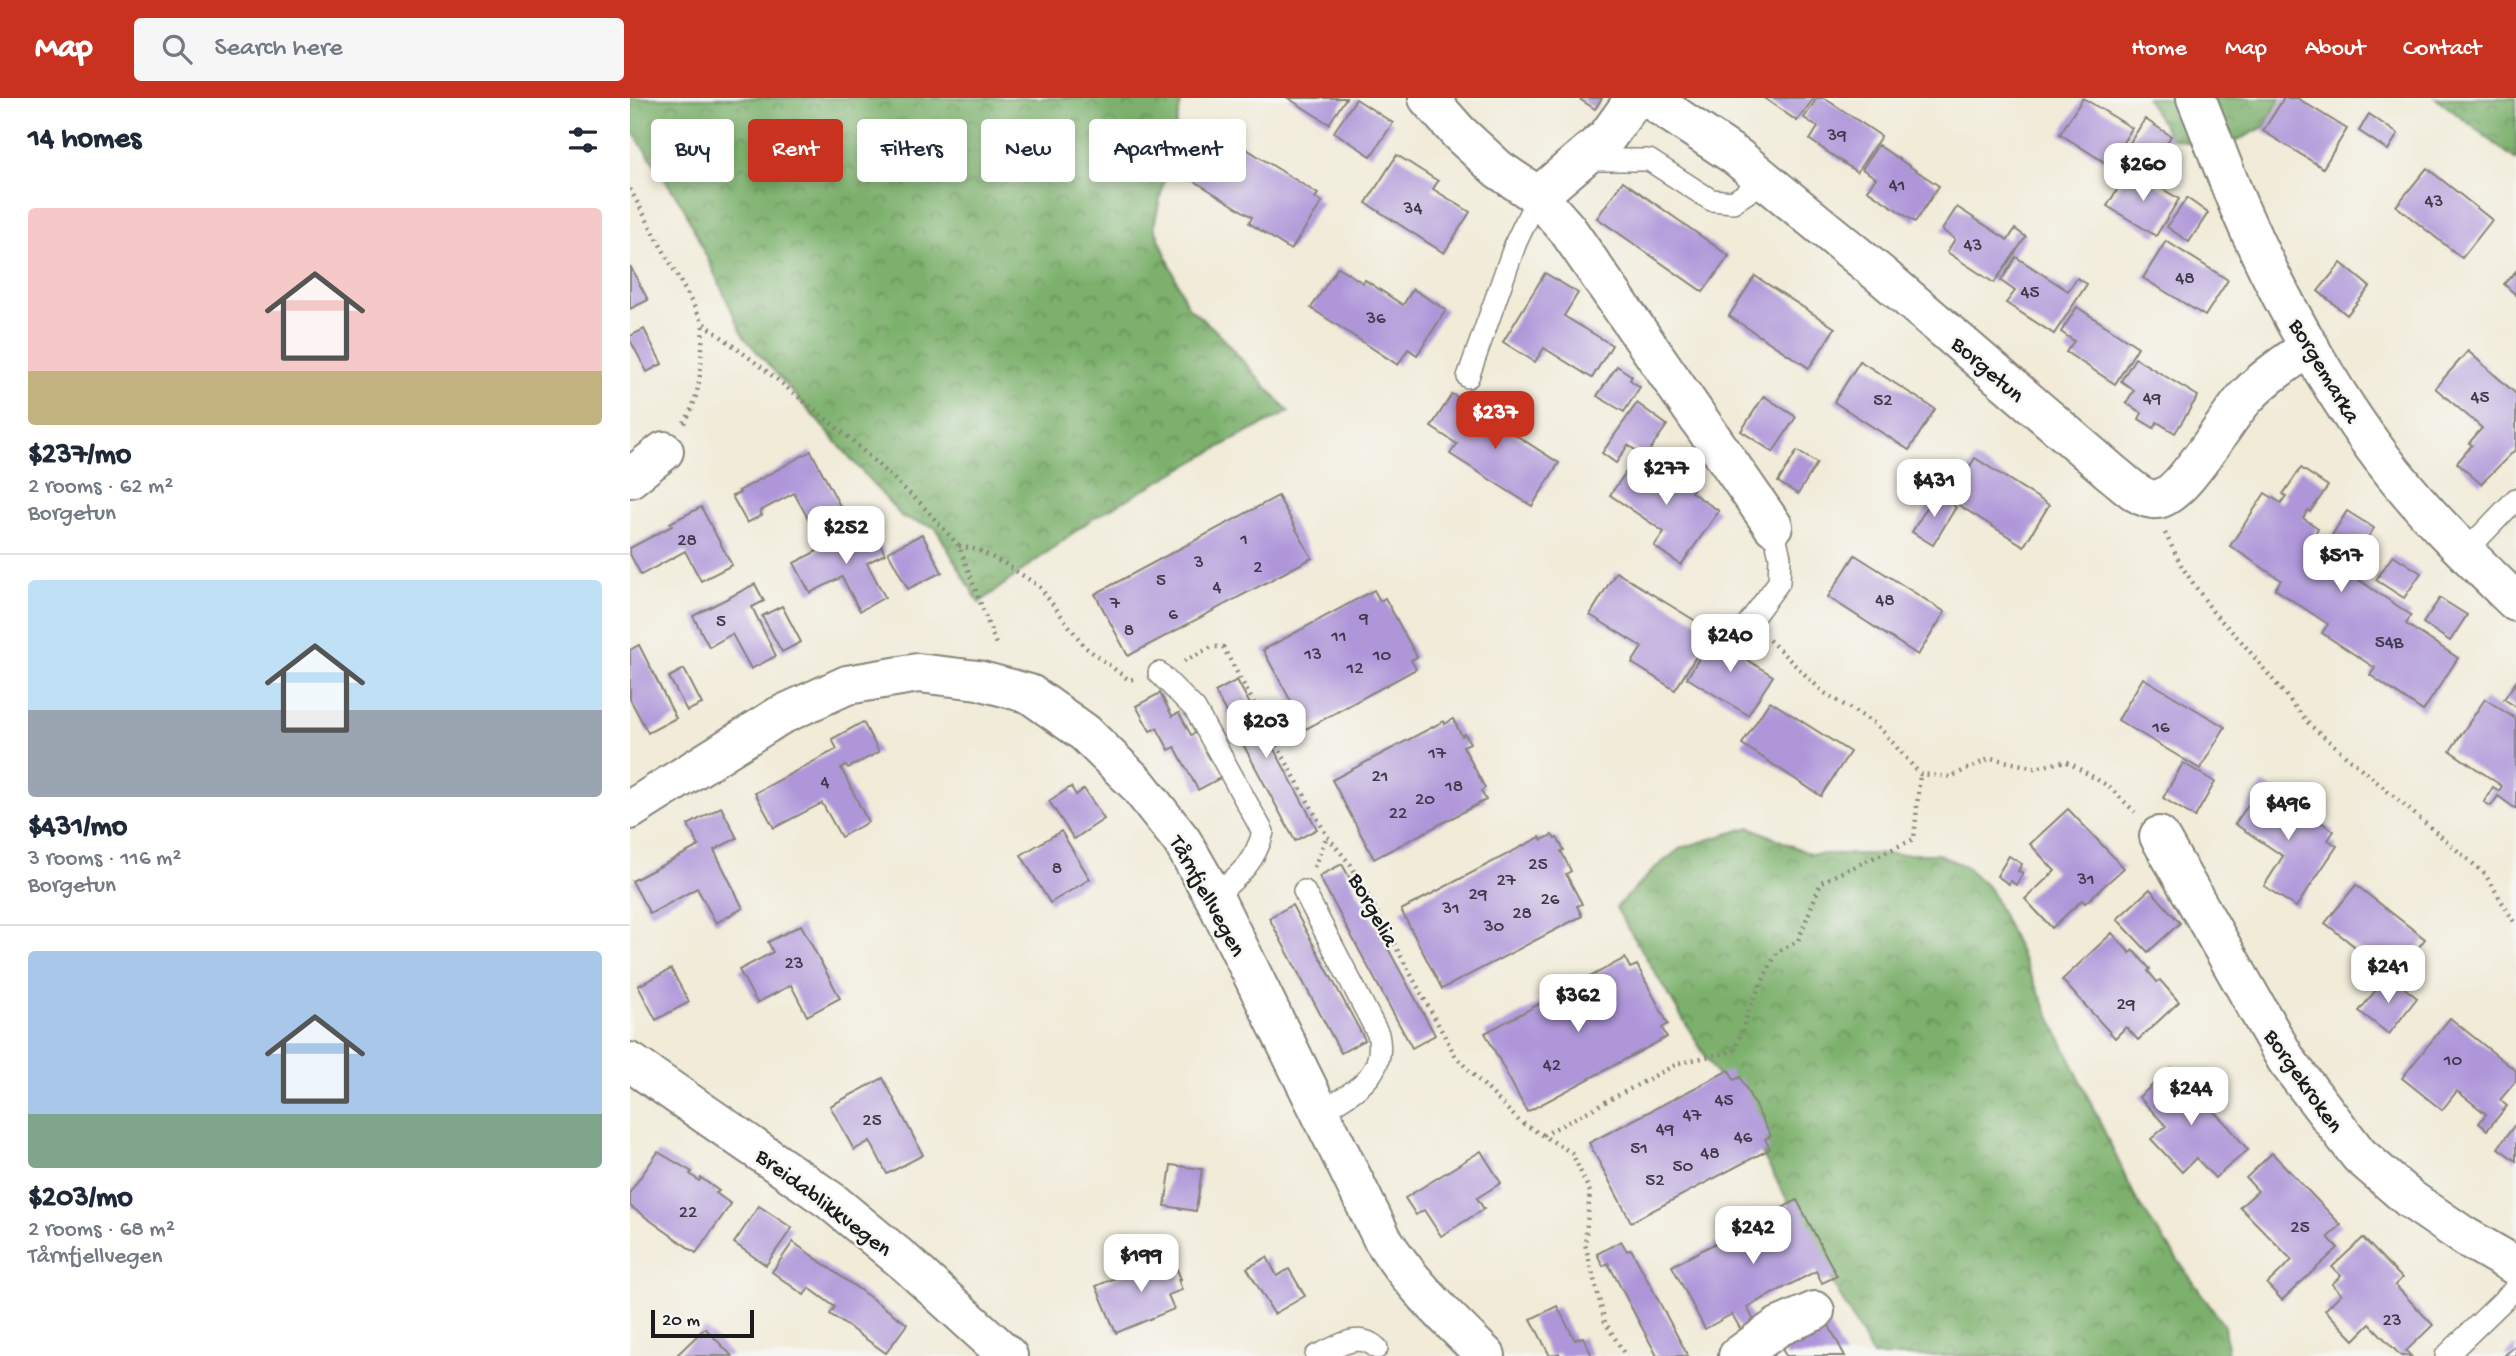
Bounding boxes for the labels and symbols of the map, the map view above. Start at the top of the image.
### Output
house number: 39 [1826,125,1847,148]
pin: $260 [2102,144,2184,203]
house number: 41 [1889,175,1905,198]
house number: 43 [2425,191,2444,214]
house number: 34 [1403,198,1422,221]
house number: 43 [1964,235,1983,258]
house number: 48 [2175,268,2195,291]
house number: 45 [2021,282,2039,305]
house number: 36 [1365,308,1386,331]
street label: Borgemarka [2281,314,2365,430]
street label: Borgetun [1944,331,2029,410]
house number: 45 [2471,387,2489,410]
house number: 49 [2143,388,2162,411]
house number: 52 [1873,390,1893,413]
pin: $237 [1454,392,1536,451]
pin: $277 [1625,448,1707,507]
pin: $431 [1893,460,1975,519]
pin: $252 [805,506,887,566]
house number: 1 [1239,529,1248,552]
house number: 28 [677,530,697,553]
pin: $517 [2300,534,2382,594]
house number: 3 [1193,552,1204,575]
house number: 2 [1253,557,1263,580]
house number: 5 [1156,570,1166,593]
house number: 4 [1213,577,1222,600]
house number: 48 [1875,590,1895,613]
house number: 7 [1109,593,1121,616]
house number: 6 [1168,604,1178,627]
house number: 9 [1358,608,1369,631]
house number: 5 [716,611,726,634]
pin: $240 [1689,614,1771,674]
house number: 8 [1124,620,1134,643]
house number: 11 [1330,626,1347,649]
house number: 54B [2375,632,2405,655]
house number: 13 [1303,644,1322,667]
house number: 10 [1372,645,1391,668]
house number: 12 [1346,658,1364,681]
pin: $203 [1225,700,1307,760]
house number: 16 [2151,717,2170,740]
house number: 17 [1427,743,1447,766]
house number: 21 [1372,766,1389,789]
house number: 4 [821,772,830,795]
house number: 18 [1444,776,1463,799]
pin: $496 [2247,782,2329,842]
house number: 20 [1415,789,1435,812]
house number: 22 [1389,803,1407,826]
street label: Tårnfjellvegen [1161,830,1250,962]
house number: 25 [1528,854,1548,877]
house number: 8 [1052,858,1062,881]
street label: Borgelia [1340,868,1404,953]
house number: 31 [2076,869,2095,892]
house number: 27 [1496,870,1517,893]
house number: 29 [1469,884,1488,907]
house number: 26 [1541,889,1560,912]
house number: 31 [1441,898,1460,921]
house number: 28 [1512,903,1532,926]
house number: 30 [1483,916,1505,939]
pin: $241 [2347,946,2429,1005]
house number: 23 [784,953,804,976]
pin: $362 [1537,974,1619,1034]
house number: 29 [2117,994,2136,1017]
street label: Borgekroken [2256,1024,2348,1139]
house number: 10 [2443,1050,2462,1073]
house number: 42 [1543,1055,1561,1078]
pin: $244 [2150,1068,2232,1127]
house number: 45 [1715,1090,1733,1113]
house number: 47 [1683,1105,1703,1128]
house number: 25 [862,1110,882,1133]
house number: 49 [1656,1119,1675,1142]
house number: 46 [1734,1127,1753,1150]
house number: 51 [1630,1138,1648,1161]
street label: Breidablikkvegen [749,1143,896,1264]
house number: 48 [1700,1143,1720,1166]
house number: 50 [1673,1156,1694,1179]
house number: 52 [1645,1170,1665,1193]
house number: 22 [679,1202,697,1225]
pin: $242 [1712,1206,1794,1266]
house number: 25 [2290,1217,2310,1240]
pin: $199 [1100,1234,1182,1294]
scale bar [651,1307,754,1339]
house number: 23 [2382,1310,2402,1333]

